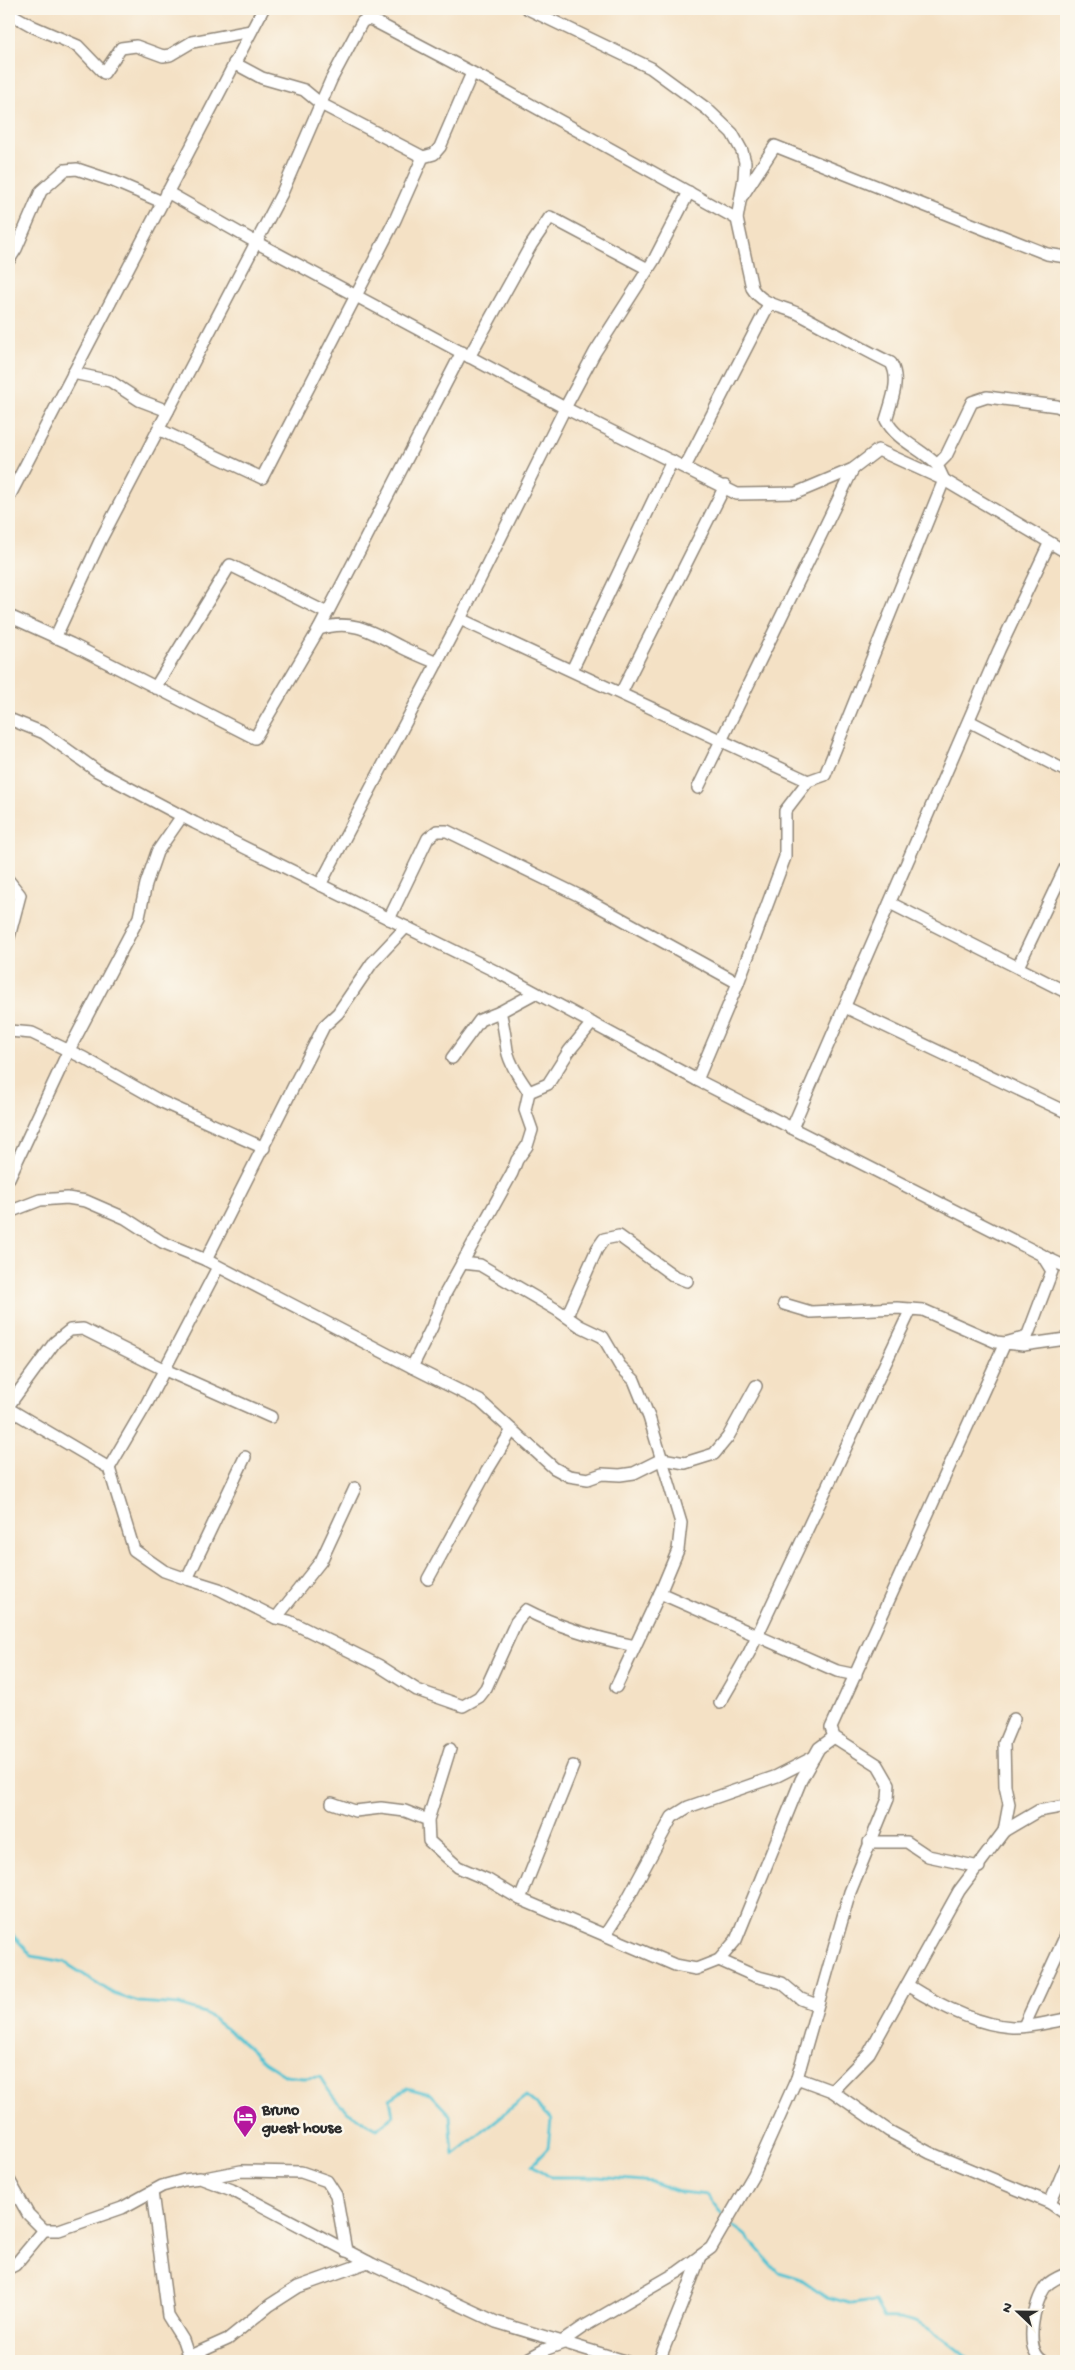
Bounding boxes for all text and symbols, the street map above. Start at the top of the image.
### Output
place label: Bruno guest house [261,2102,342,2139]
hotel icon: Bruno guest house [232,2104,258,2138]
north arrow [992,2288,1042,2338]
text: N [999,2301,1018,2315]

